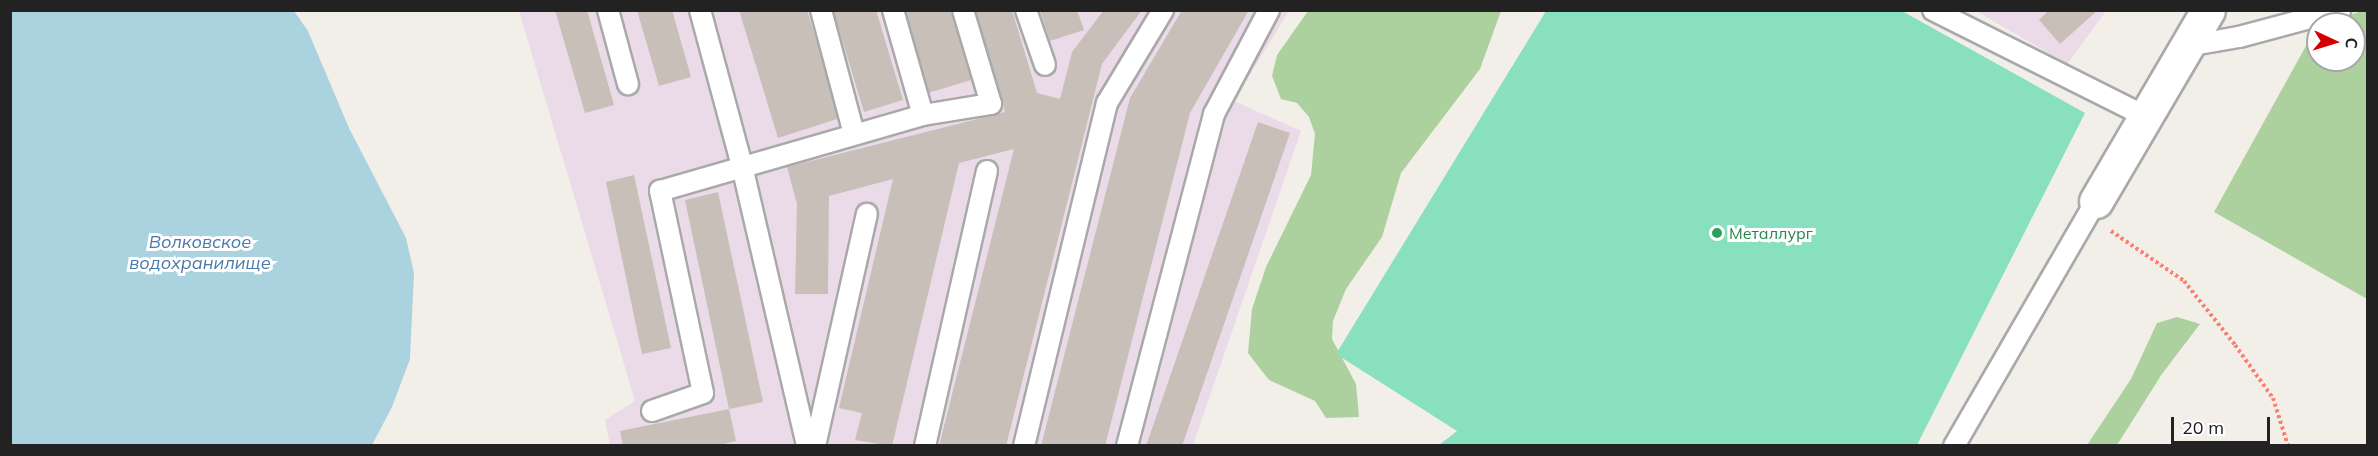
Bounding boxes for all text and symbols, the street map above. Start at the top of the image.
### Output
north arrow [2306,12,2366,72]
text: С [2342,37,2362,49]
place label: Металлург [1729,223,1813,243]
marker: Металлург [1710,226,1724,240]
water label: Волковское водохранилище [129,232,271,274]
scale bar [2174,405,2273,443]
text: 20 m [2182,416,2224,439]

